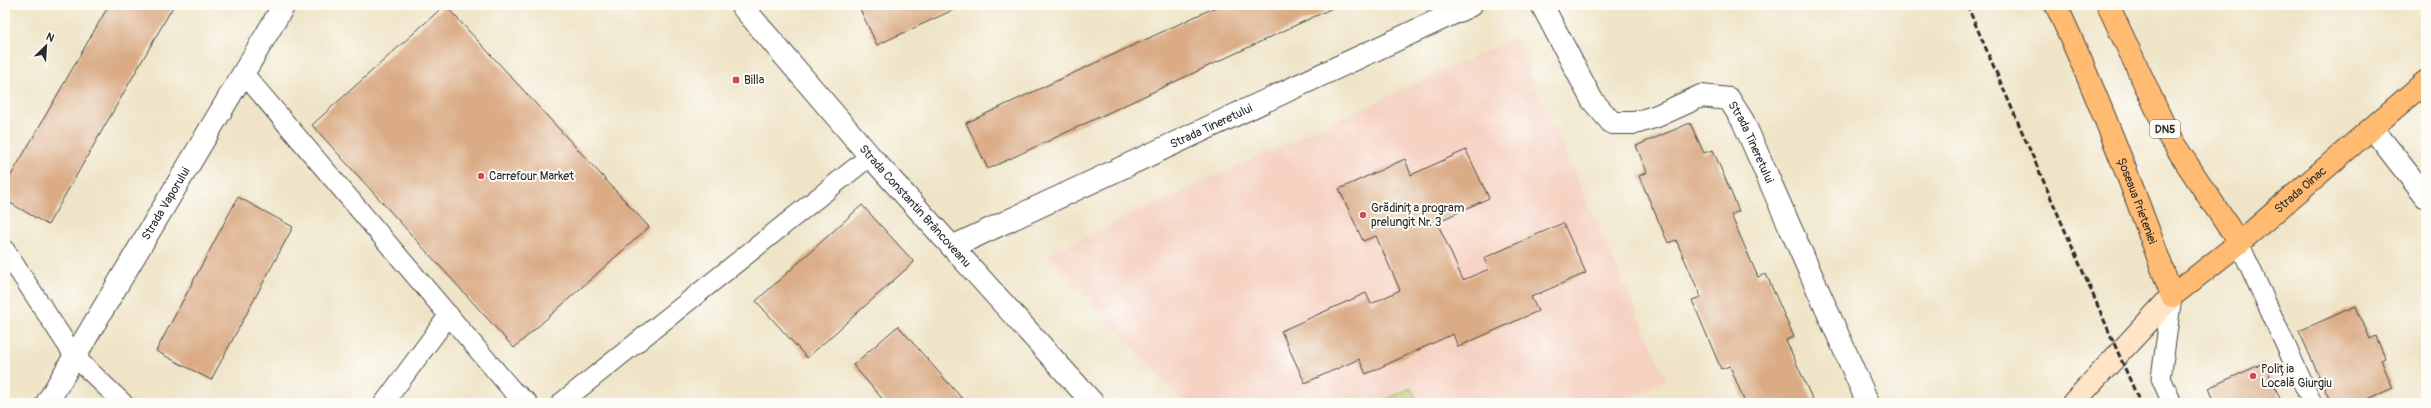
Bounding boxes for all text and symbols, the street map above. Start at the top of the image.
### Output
north arrow [26,26,66,66]
text: N [44,30,57,45]
place label: Billa [744,73,765,88]
marker: Billa [731,75,741,85]
street label: Strada Tineretului [1724,99,1777,186]
street label: Strada Tineretului [1168,101,1255,152]
road number: DN5 [2150,120,2180,138]
street label: Strada Constantin Brâncoveanu [856,142,974,271]
street label: Șoseaua Prieteniei [2114,156,2160,246]
street label: Strada Oinac [2272,164,2330,217]
street label: Strada Vaporului [139,165,194,243]
place label: Carrefour Market [489,169,574,184]
marker: Carrefour Market [476,171,486,181]
place label: Grădinița program prelungit Nr. 3 [1371,201,1465,230]
marker: Grădinița program prelungit Nr. 3 [1358,210,1368,220]
place label: Poliția Locală Giurgiu [2261,362,2332,391]
marker: Poliția Locală Giurgiu [2248,371,2258,381]

